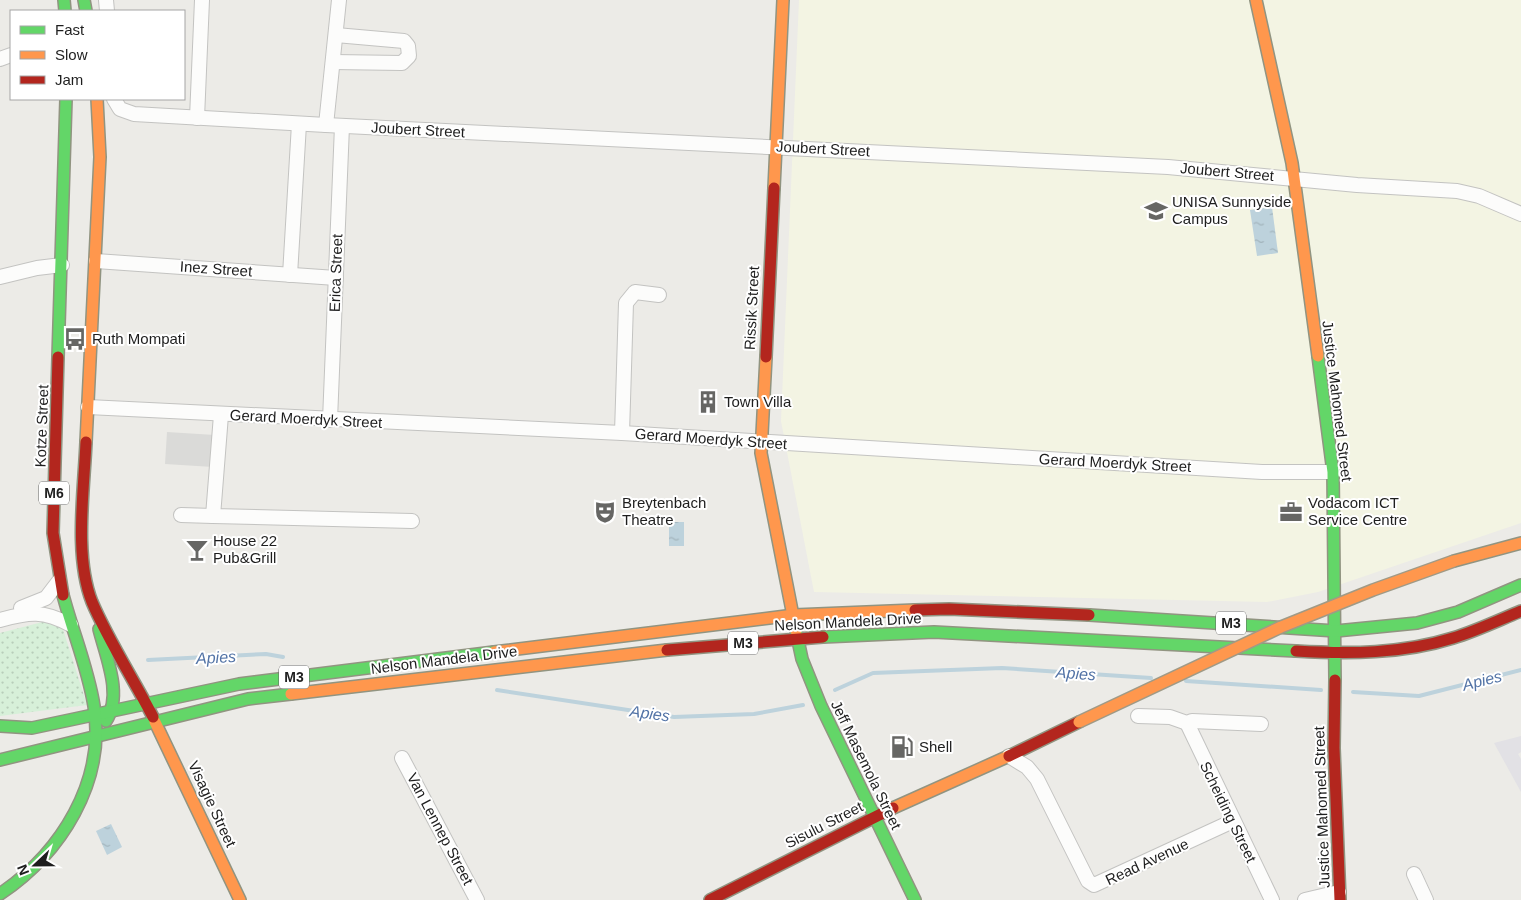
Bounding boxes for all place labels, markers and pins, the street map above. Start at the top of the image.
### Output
place label: UNISA Sunnyside Campus [1172,193,1291,227]
school or university icon: UNISA Sunnyside Campus [1143,198,1169,224]
bus stop icon: Ruth Mompati [62,326,88,352]
place label: Ruth Mompati [92,330,185,347]
building icon: Town Villa [695,389,721,415]
place label: Town Villa [724,393,792,410]
place label: Breytenbach Theatre [622,494,706,528]
place label: Vodacom ICT Service Centre [1308,494,1407,528]
theatre icon: Breytenbach Theatre [592,499,618,525]
office icon: Vodacom ICT Service Centre [1278,499,1304,525]
place label: House 22 Pub&Grill [213,532,277,566]
bar icon: House 22 Pub&Grill [184,537,210,563]
fuel station icon: Shell [889,734,915,760]
place label: Shell [919,738,952,755]

